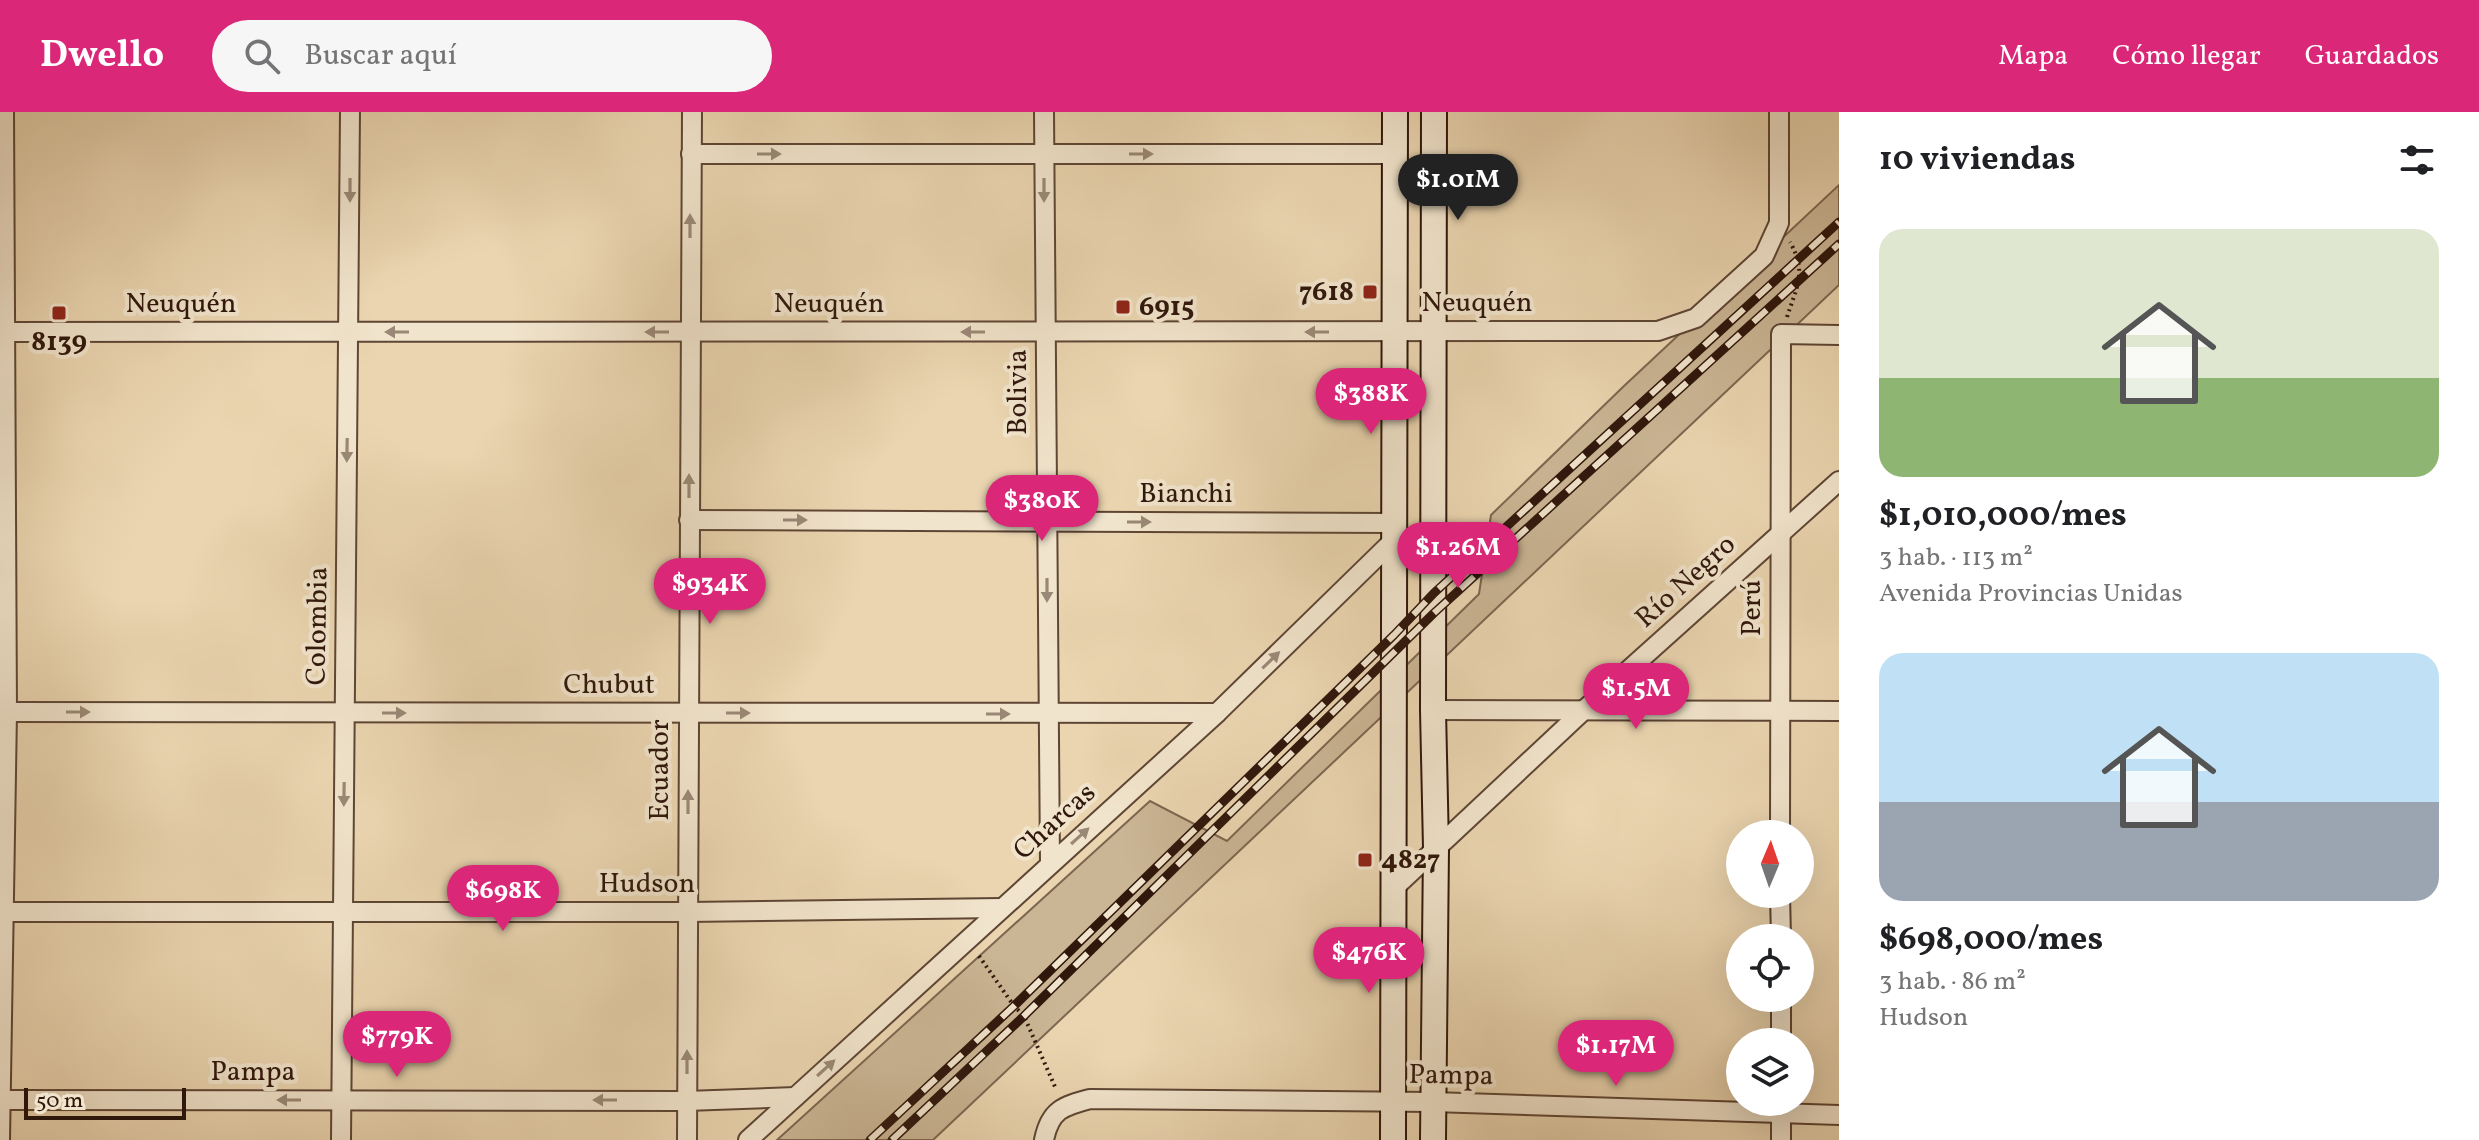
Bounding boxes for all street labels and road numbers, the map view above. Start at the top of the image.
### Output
street label: Neuquén [1422,284,1532,323]
street label: Neuquén [126,285,236,324]
street label: Neuquén [774,285,884,324]
street label: Bolivia [999,349,1038,435]
street label: Bianchi [1139,475,1233,514]
street label: Río Negro [1627,526,1745,638]
street label: Colombia [297,566,339,686]
street label: Perú [1733,580,1772,636]
street label: Chubut [563,666,655,705]
street label: Ecuador [641,719,680,821]
street label: Charcas [1005,774,1105,870]
street label: Hudson [599,865,695,904]
street label: Pampa [211,1053,295,1092]
street label: Pampa [1408,1056,1494,1096]

